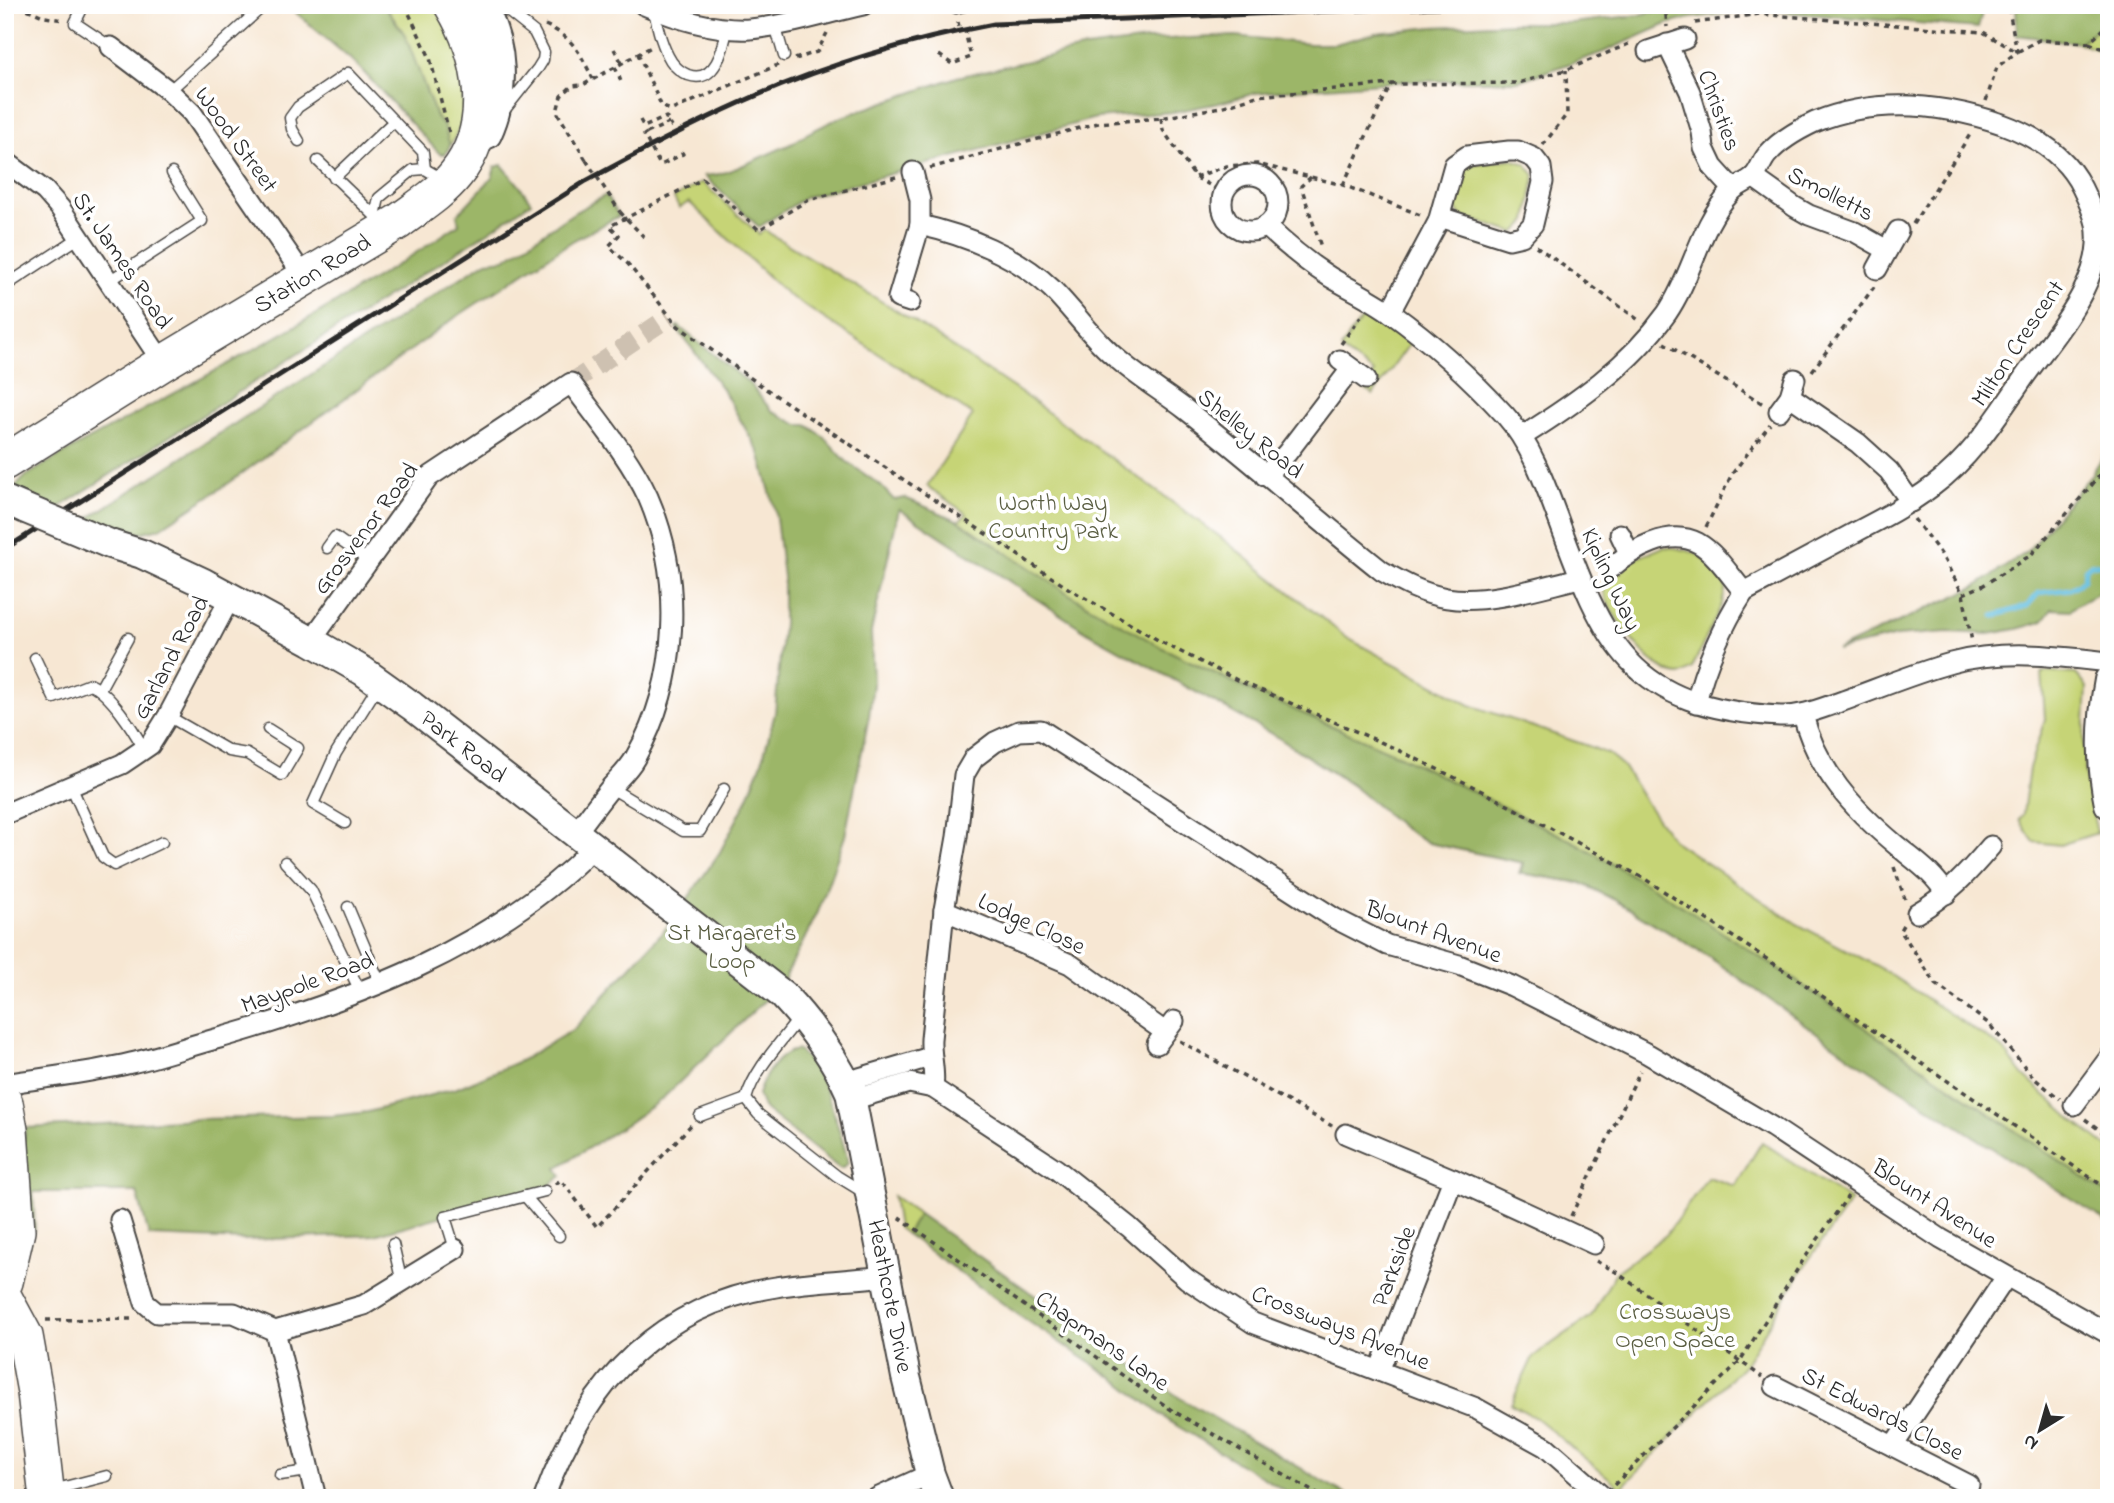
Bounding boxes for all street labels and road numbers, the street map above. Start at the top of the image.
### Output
street label: Christies [1687,65,1748,156]
street label: Wood Street [185,80,285,201]
street label: Smolletts [1781,159,1879,232]
street label: St. James Road [62,186,180,337]
street label: Station Road [248,226,379,324]
street label: Milton Crescent [1964,274,2074,415]
street label: Shelley Road [1188,381,1311,490]
street label: Grosvenor Road [306,456,429,603]
street label: Kipling Way [1570,523,1649,638]
street label: Garland Road [125,589,220,726]
street label: Park Road [412,703,514,793]
street label: Lodge Close [971,885,1091,966]
street label: Blount Avenue [1359,892,1506,974]
street label: Maypole Road [237,944,380,1025]
street label: Blount Avenue [1863,1151,2003,1259]
street label: Heathcote Drive [857,1217,921,1376]
street label: Parkside [1364,1221,1427,1312]
street label: Crossways Avenue [1245,1278,1435,1382]
street label: Chapmans Lane [1027,1283,1176,1401]
street label: St Edwards Close [1795,1359,1969,1471]

